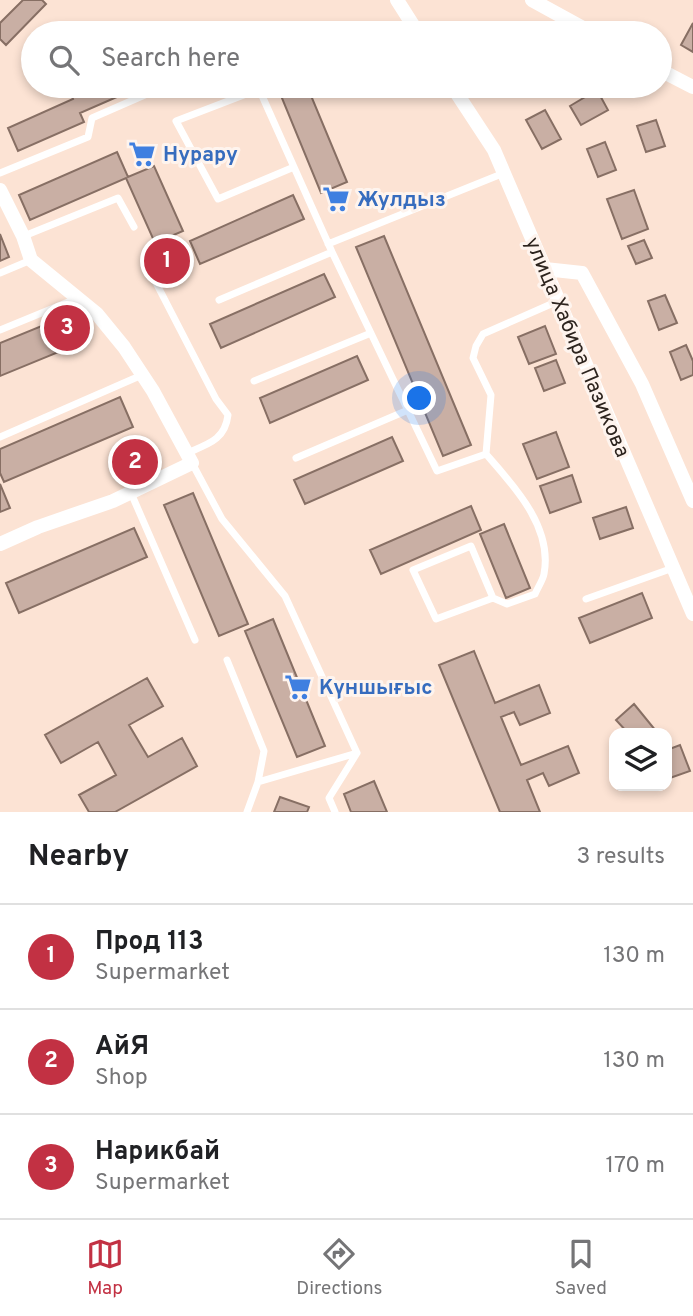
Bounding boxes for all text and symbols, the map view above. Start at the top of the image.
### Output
search box [21,21,672,98]
icon: search [45,41,83,79]
text: Search here [101,43,240,76]
supermarket icon: Нурару [127,139,157,169]
place label: Нурару [163,142,238,169]
supermarket icon: Жулдыз [321,184,351,214]
place label: Жулдыз [357,187,446,214]
street label: улица Хабира Пазикова [518,233,635,462]
pin: 1 [144,235,190,287]
pin: 3 [44,302,90,354]
your location [402,381,436,415]
pin: 2 [112,436,158,488]
supermarket icon: Күншығыс [283,672,313,702]
place label: Күншығыс [319,675,433,702]
map controls [609,728,672,791]
button: layers [609,728,672,791]
text: Nearby [28,839,129,876]
text: 3 results [576,843,665,872]
text: Прод 113 [95,926,204,959]
text: 1 [46,942,56,971]
text: 130 m [603,942,665,971]
text: Supermarket [95,959,230,988]
text: АйЯ [95,1031,149,1064]
text: 2 [44,1047,58,1076]
text: 130 m [603,1047,665,1076]
text: Shop [95,1064,148,1093]
text: Нарикбай [95,1136,220,1169]
text: 3 [44,1152,58,1181]
text: 170 m [606,1152,665,1181]
text: Supermarket [95,1169,230,1198]
tab: Map [86,1235,124,1301]
tab: Directions [296,1235,383,1301]
tab: Saved [555,1235,607,1301]

